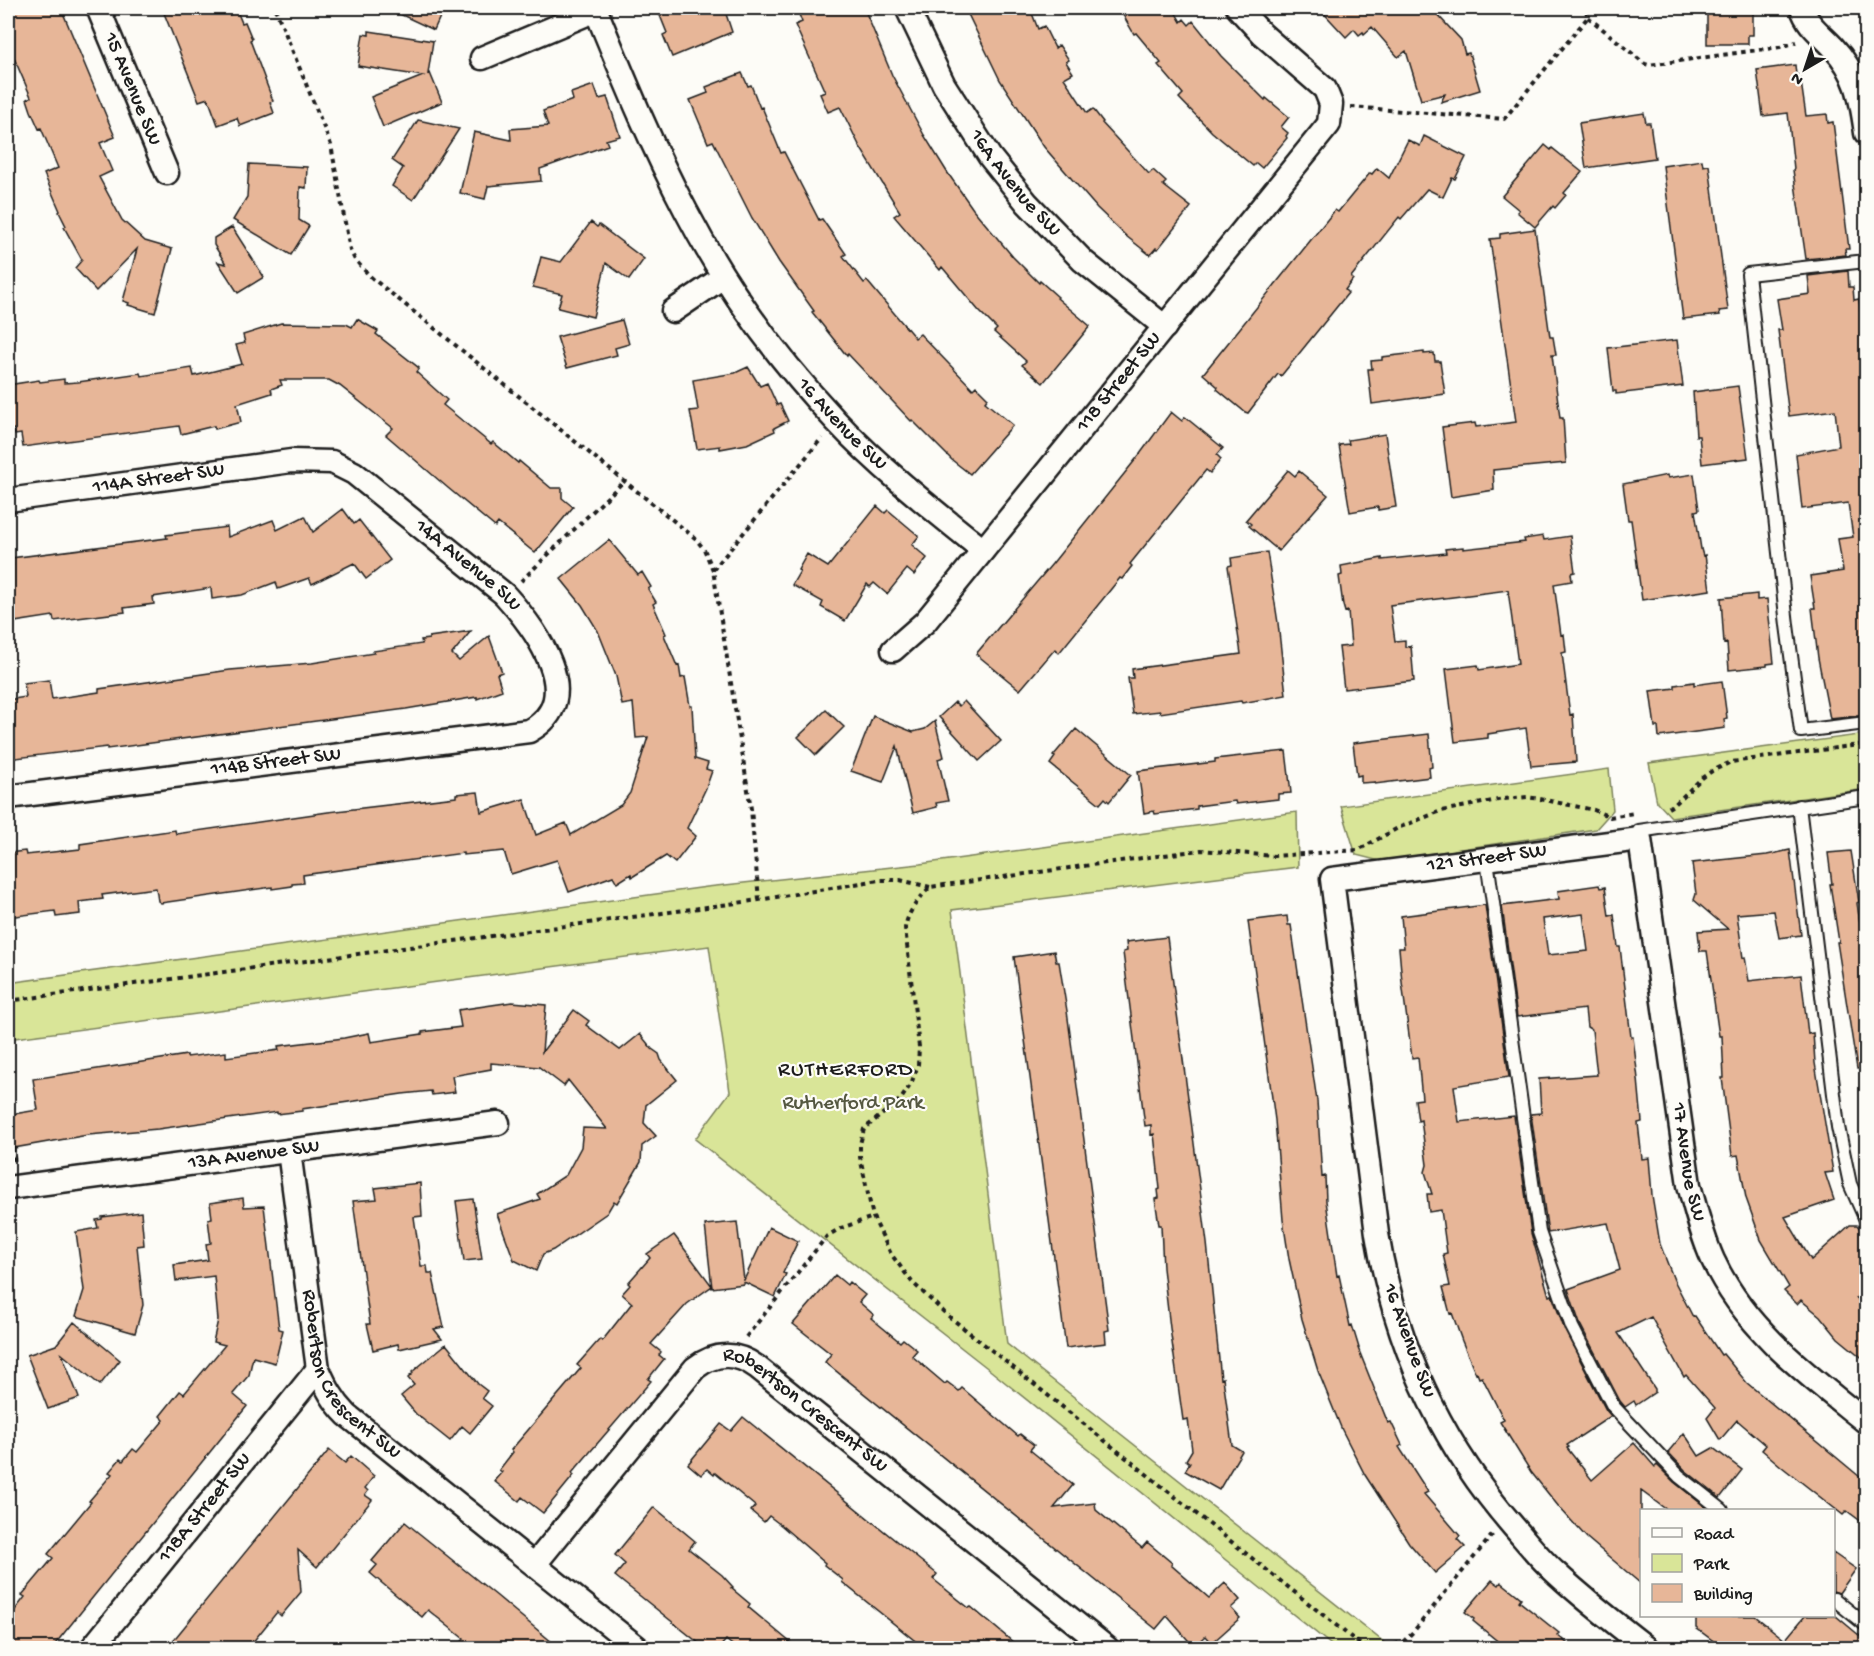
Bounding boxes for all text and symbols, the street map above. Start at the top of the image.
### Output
street label: 15 Avenue SW [97,28,167,150]
north arrow [1775,39,1835,99]
text: N [1787,67,1808,89]
street label: 16A Avenue SW [963,124,1066,243]
street label: 118 Street SW [1071,327,1168,438]
street label: 16 Avenue SW [790,372,892,477]
street label: 114A Street SW [90,458,226,501]
street label: 14A Avenue SW [408,513,527,617]
street label: 114B Street SW [208,743,343,784]
street label: 121 Street SW [1424,839,1549,879]
district label: RUTHERFORD [778,1058,914,1084]
park label: Rutherford Park [782,1092,926,1117]
street label: 17 Avenue SW [1665,1100,1711,1225]
street label: 13A Avenue SW [186,1134,321,1177]
street label: 16 Avenue SW [1375,1279,1440,1402]
street label: Robertson Crescent SW [295,1288,406,1466]
street label: Robertson Crescent SW [722,1343,893,1479]
street label: 118A Street SW [153,1448,257,1569]
legend [1640,1509,1835,1617]
text: Road [1694,1525,1735,1546]
text: Park [1693,1555,1730,1576]
text: Building [1693,1585,1753,1606]

